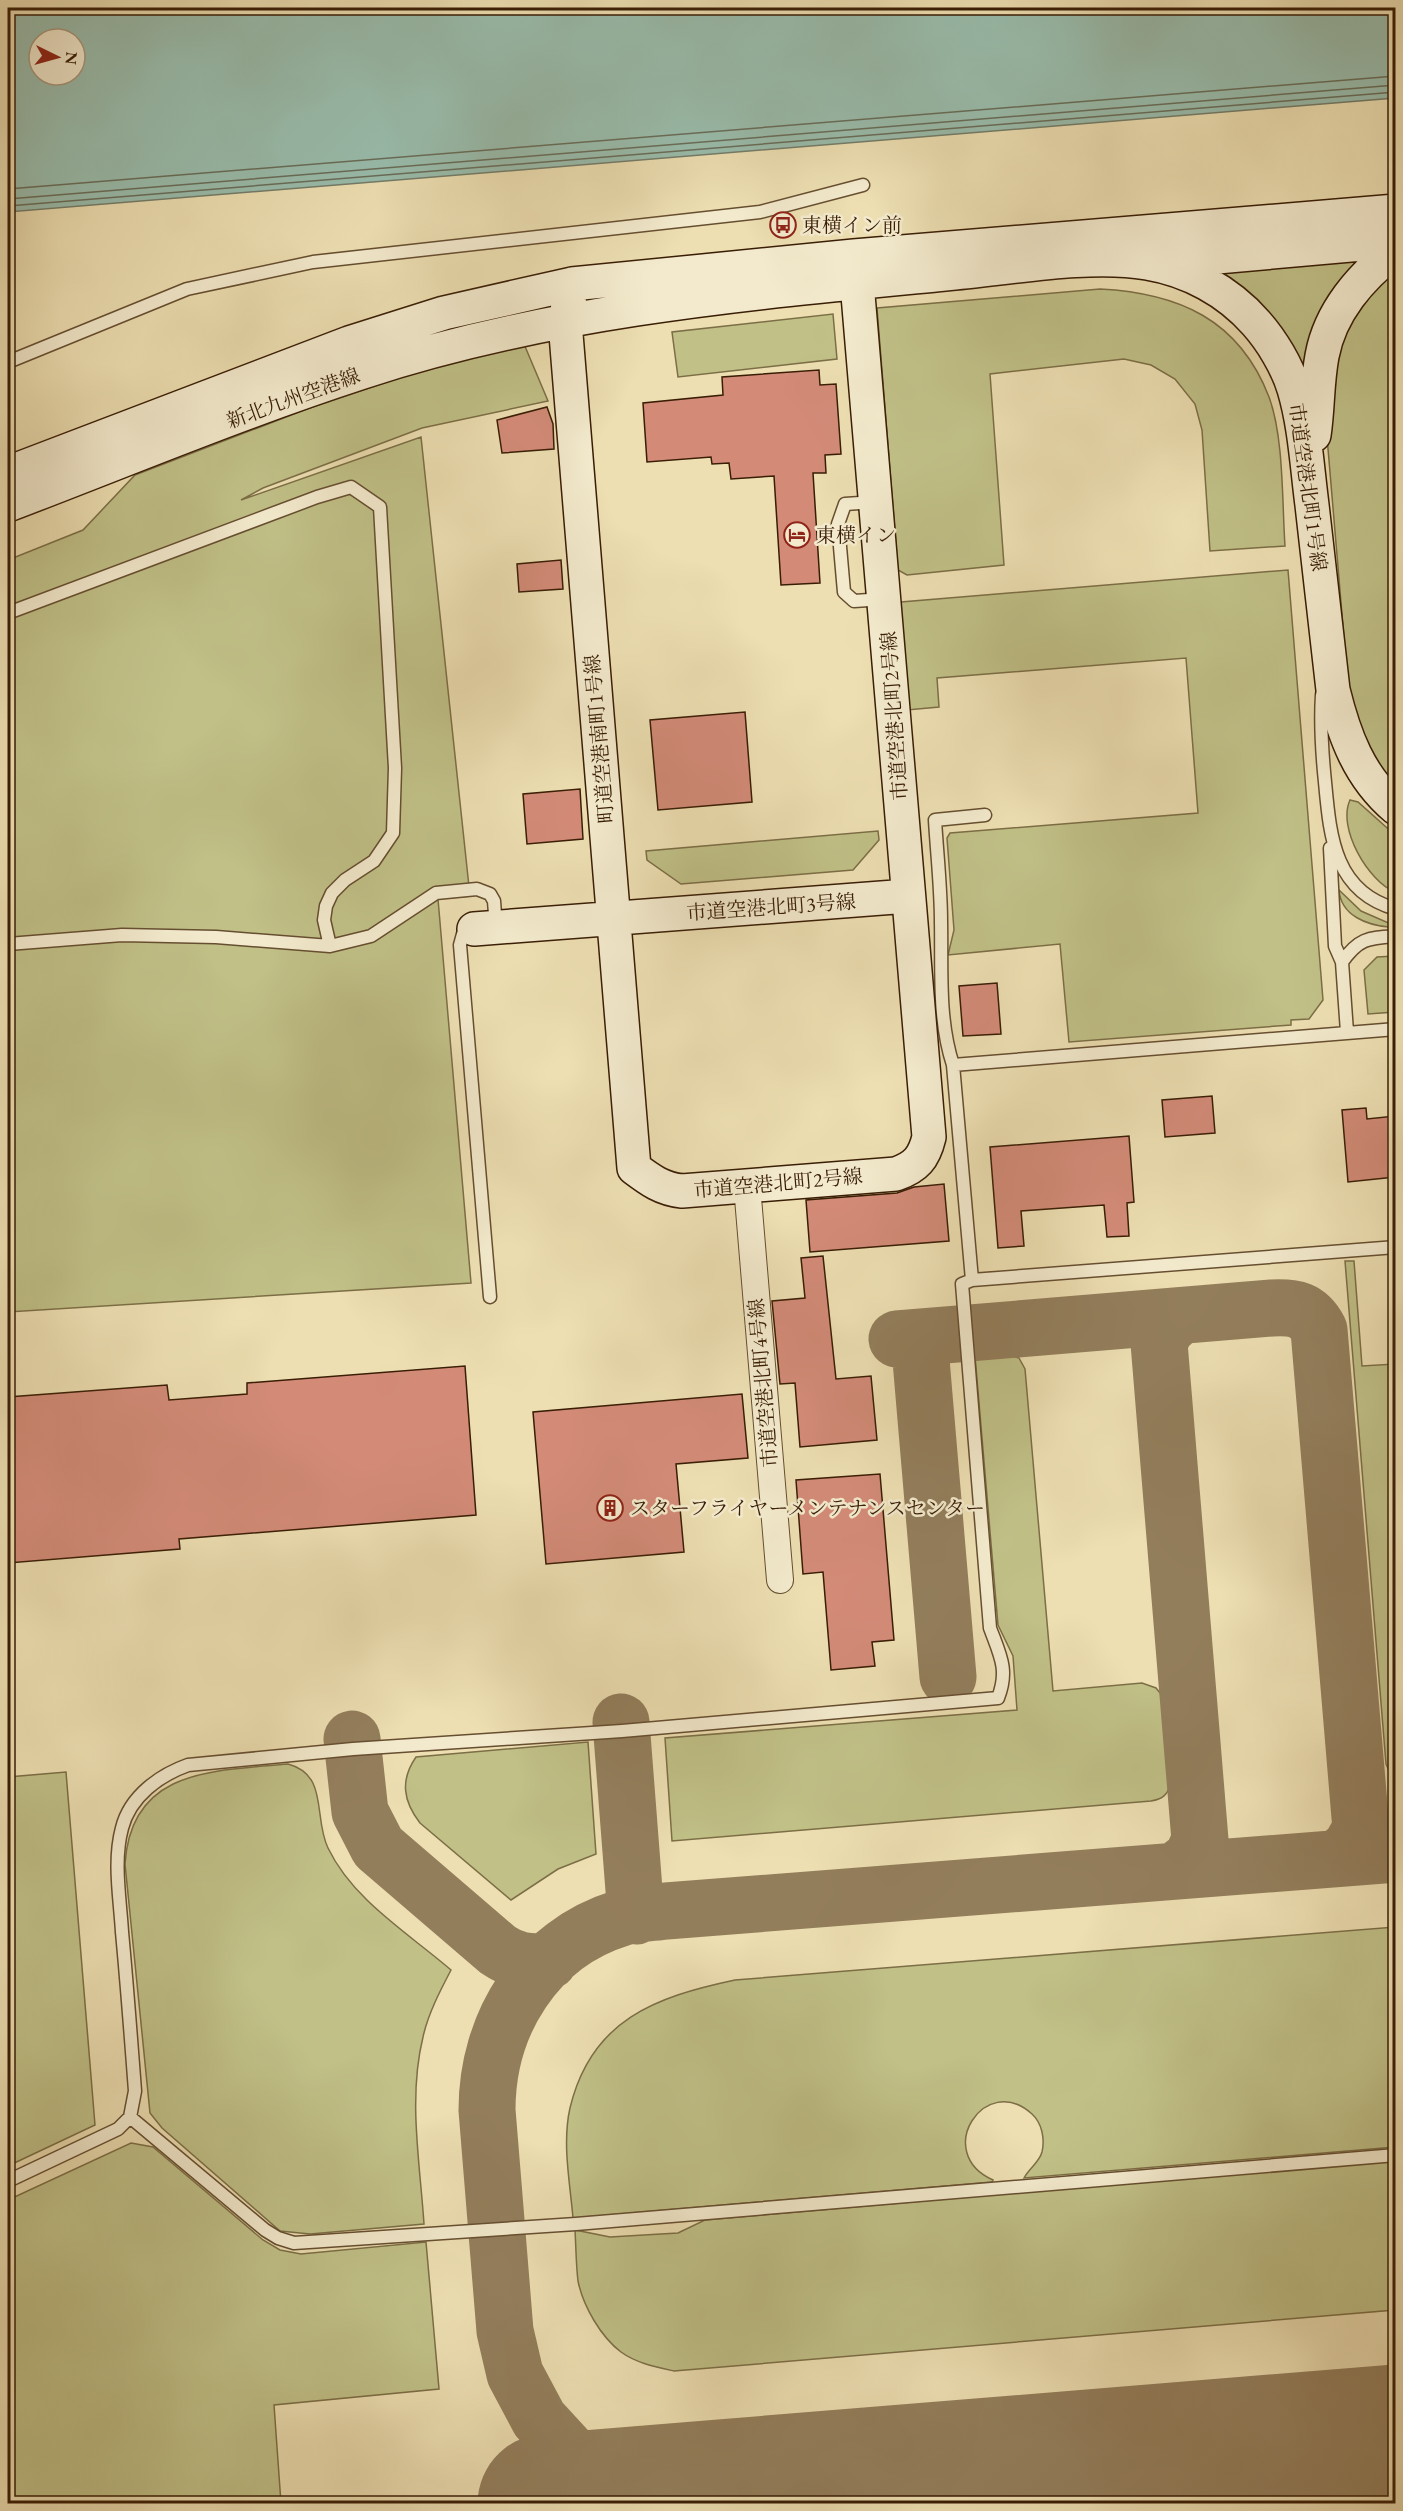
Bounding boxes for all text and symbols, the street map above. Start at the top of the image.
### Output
north arrow [27,27,87,87]
text: N [60,51,82,66]
bus stop icon: 東横イン前 [768,210,798,240]
place label: 東横イン前 [802,212,902,238]
street label: 新北九州空港線 [223,362,363,434]
street label: 市道空港北町1号線 [1283,401,1333,573]
hotel icon: 東横イン [782,520,812,550]
place label: 東横イン [816,522,896,548]
street label: 市道空港北町2号線 [875,630,913,802]
street label: 町道空港南町1号線 [579,653,619,825]
street label: 市道空港北町3号線 [685,888,857,926]
street label: 市道空港北町2号線 [692,1163,864,1203]
street label: 市道空港北町4号線 [743,1297,783,1469]
building icon: スターフライヤーメンテナンスセンター [595,1493,625,1523]
place label: スターフライヤーメンテナンスセンター [630,1495,985,1521]

